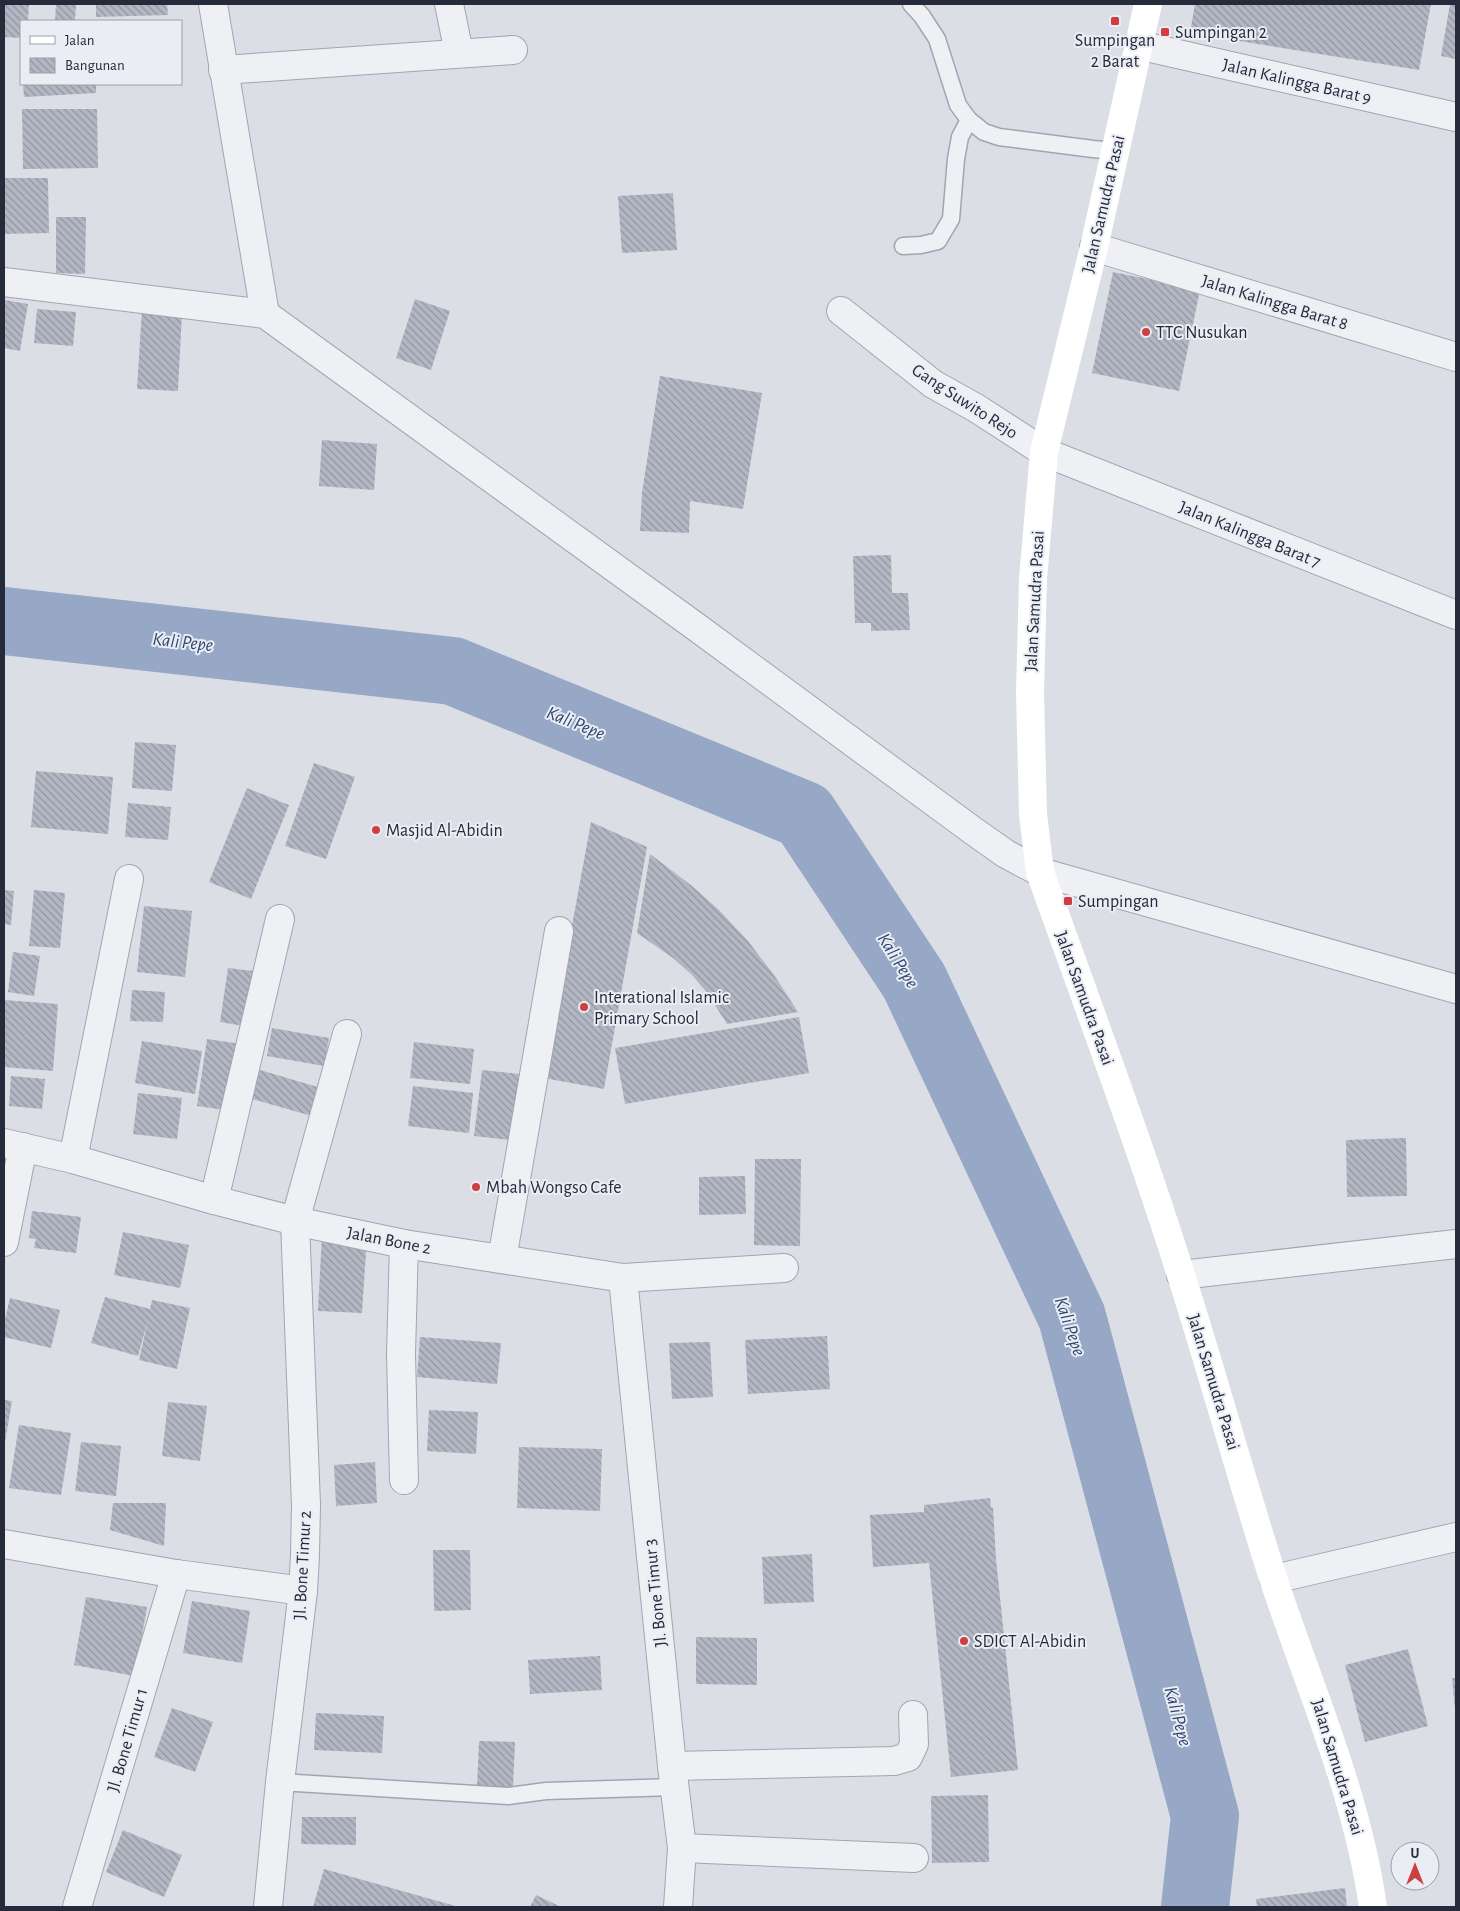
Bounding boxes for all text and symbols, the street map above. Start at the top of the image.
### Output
marker: Sumpingan 2 Barat [1109,15,1121,27]
legend [20,20,182,85]
place label: Sumpingan 2 [1175,24,1267,42]
marker: Sumpingan 2 [1159,26,1171,38]
place label: Sumpingan 2 Barat [1075,32,1155,71]
text: Jalan [65,33,95,48]
street label: Jalan Kalingga Barat 9 [1221,56,1373,108]
text: Bangunan [65,58,125,73]
street label: Jalan Samudra Pasai [1079,134,1129,275]
street label: Jalan Kalingga Barat 8 [1199,272,1350,334]
place label: TTC Nusukan [1156,324,1248,342]
marker: TTC Nusukan [1140,326,1152,338]
street label: Gang Suwito Rejo [908,361,1021,443]
street label: Jalan Kalingga Barat 7 [1176,498,1323,572]
street label: Jalan Samudra Pasai [1022,530,1048,672]
water label: Kali Pepe [152,630,214,655]
water label: Kali Pepe [544,703,607,744]
place label: Masjid Al-Abidin [386,822,503,840]
marker: Masjid Al-Abidin [370,824,382,836]
place label: Sumpingan [1078,893,1159,911]
marker: Sumpingan [1062,895,1074,907]
street label: Jalan Samudra Pasai [1051,929,1117,1068]
water label: Kali Pepe [874,930,922,992]
place label: Interational Islamic Primary School [594,989,729,1028]
marker: Interational Islamic Primary School [578,1001,590,1013]
place label: Mbah Wongso Cafe [486,1179,622,1197]
marker: Mbah Wongso Cafe [470,1181,482,1193]
street label: Jalan Bone 2 [345,1224,432,1258]
water label: Kali Pepe [1051,1295,1088,1358]
street label: Jalan Samudra Pasai [1184,1312,1242,1452]
street label: Jl. Bone Timur 2 [291,1510,315,1620]
street label: Jl. Bone Timur 3 [641,1538,671,1648]
place label: SDICT Al-Abidin [974,1633,1086,1651]
marker: SDICT Al-Abidin [958,1635,970,1647]
water label: Kali Pepe [1161,1685,1195,1748]
street label: Jl. Bone Timur 1 [105,1686,151,1794]
street label: Jalan Samudra Pasai [1308,1697,1366,1837]
north arrow [1390,1841,1440,1891]
text: U [1411,1847,1420,1861]

